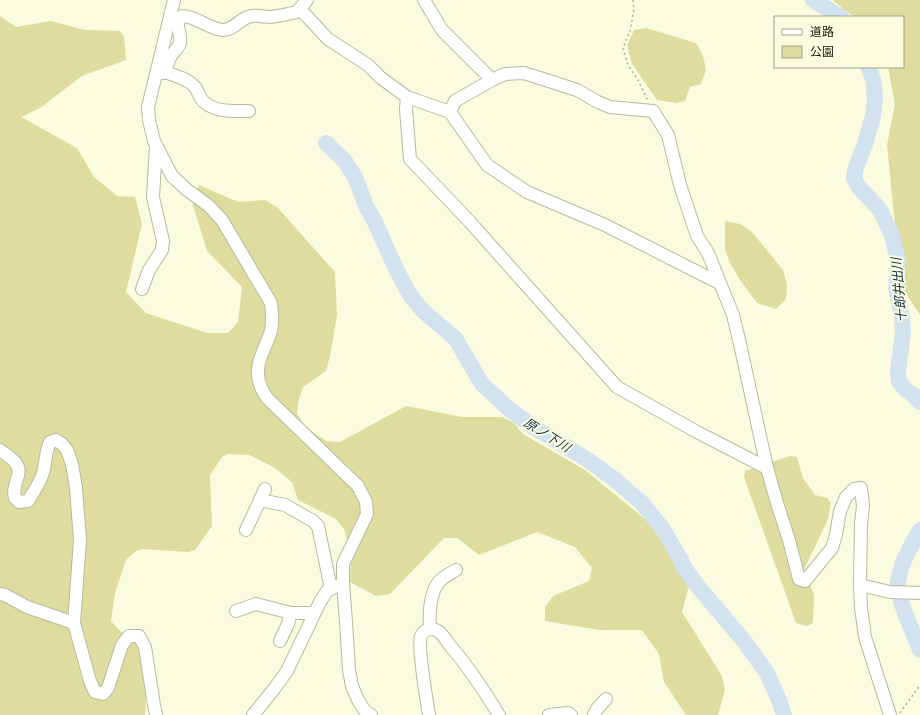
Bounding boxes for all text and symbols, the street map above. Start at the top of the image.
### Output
legend [774,16,904,68]
text: 道路 [810,25,834,39]
text: 公園 [810,45,834,59]
water label: 十郎井出川 [889,255,909,323]
water label: 原ノ下川 [521,415,575,456]

